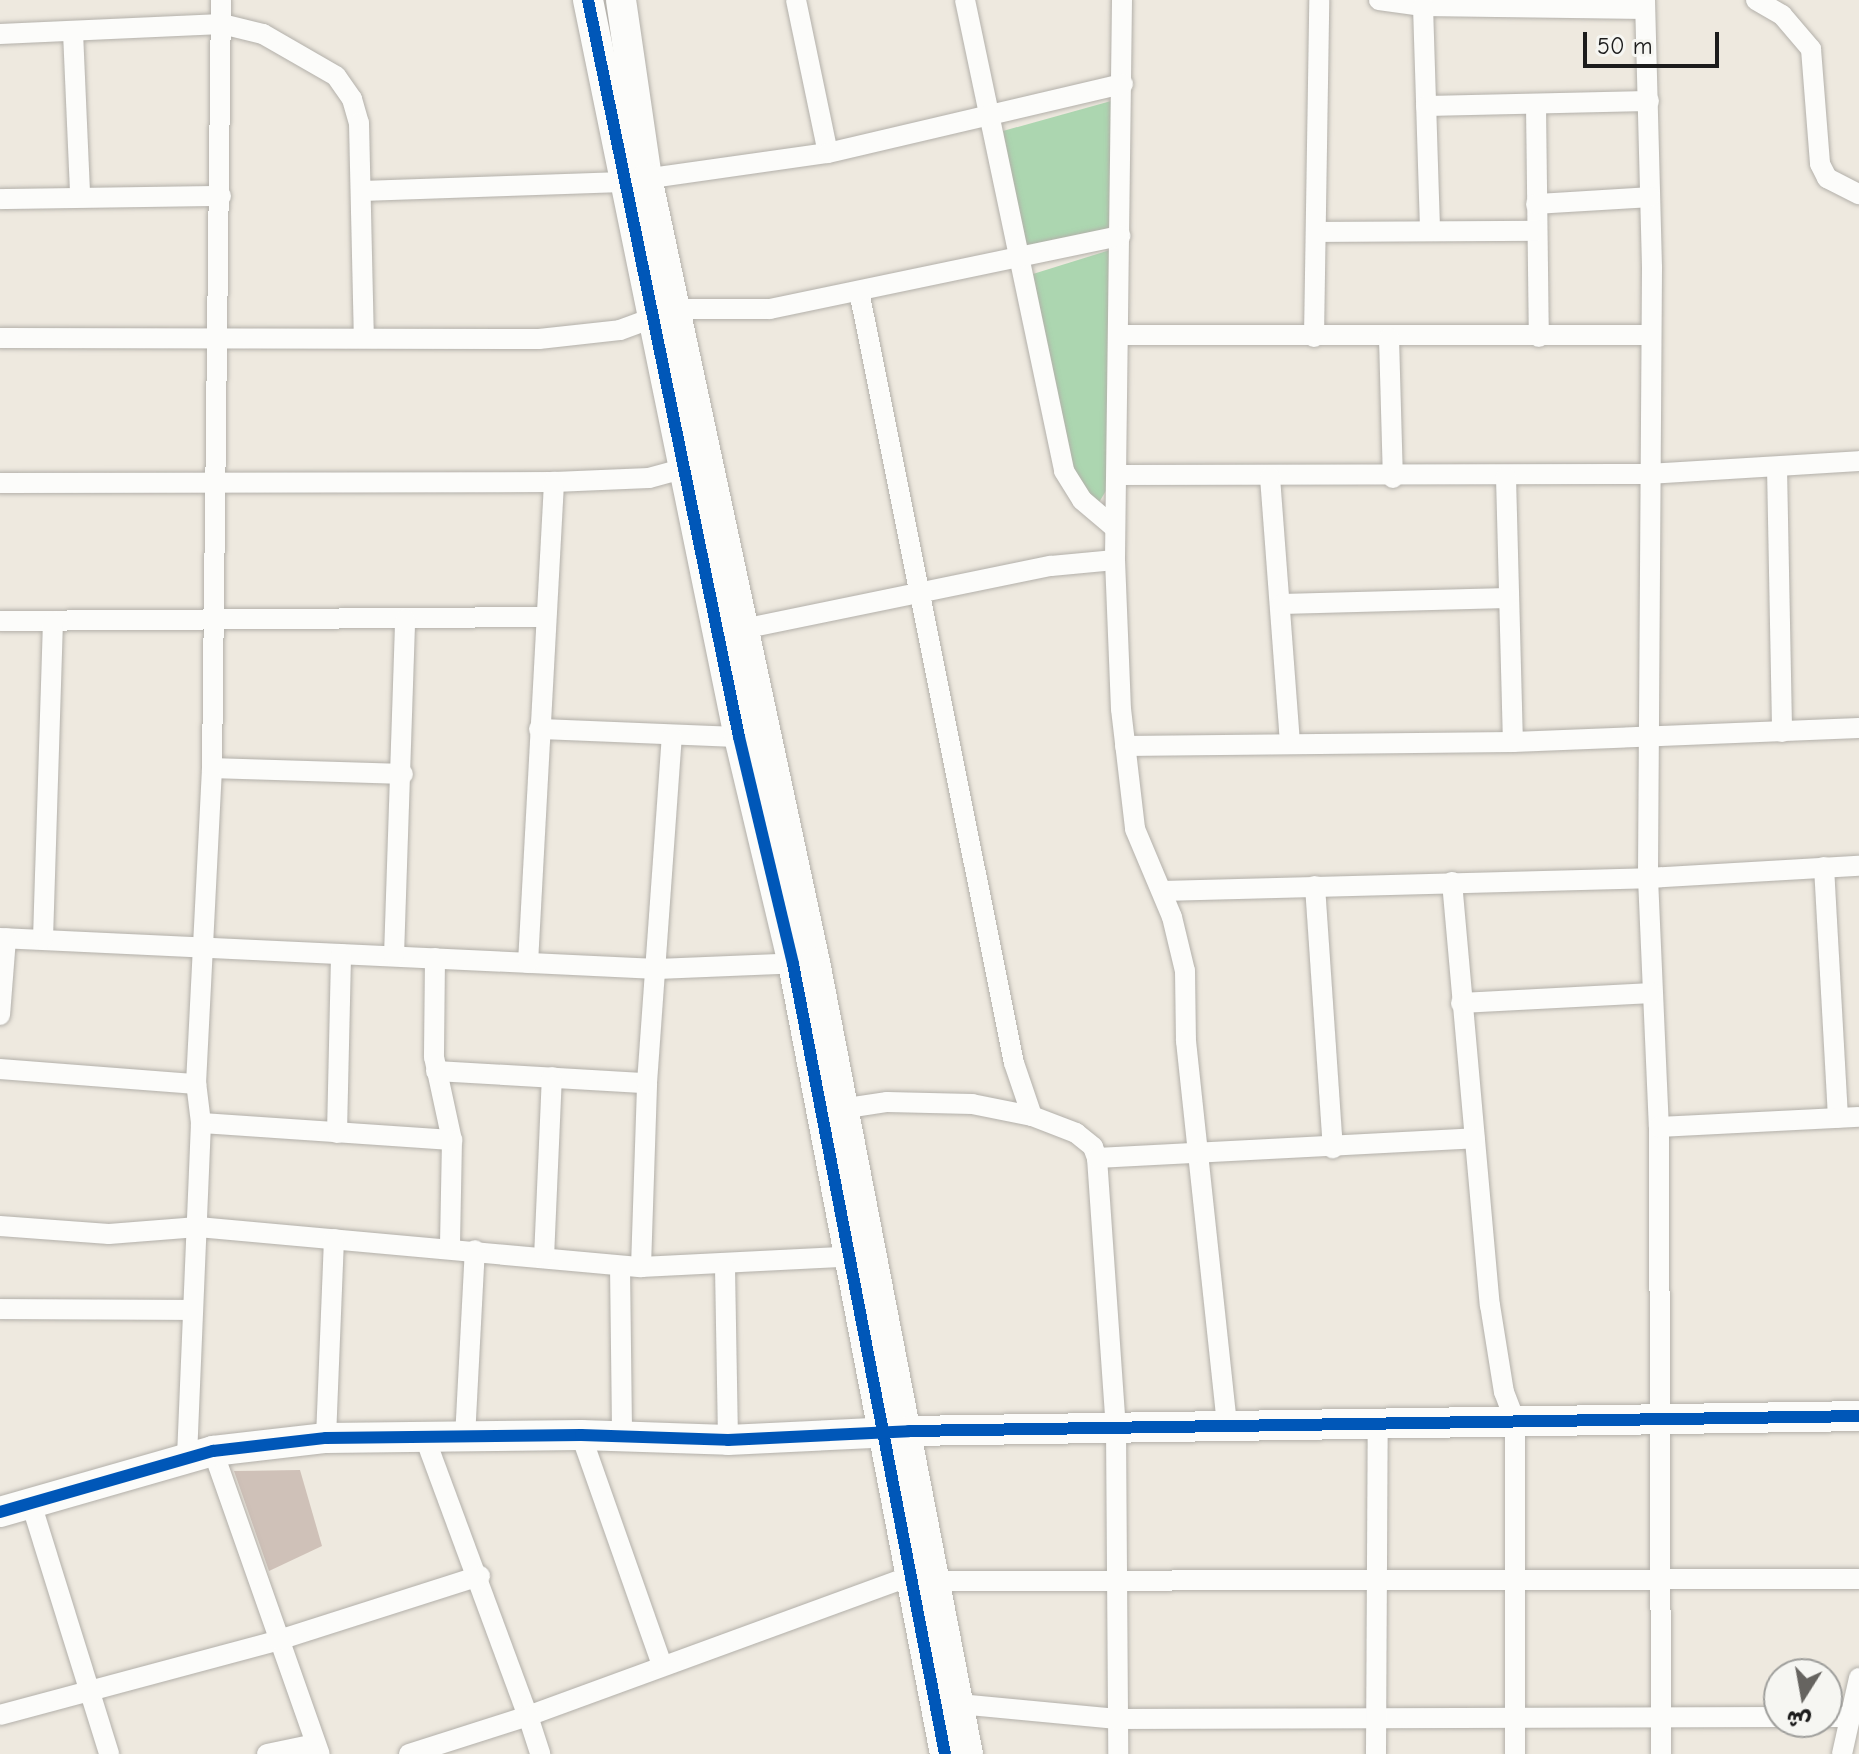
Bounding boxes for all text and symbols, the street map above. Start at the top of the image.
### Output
scale bar [1587,16,1723,66]
text: 50 m [1597,32,1653,60]
north arrow [1763,1658,1843,1738]
text: ش [1784,1705,1813,1735]

